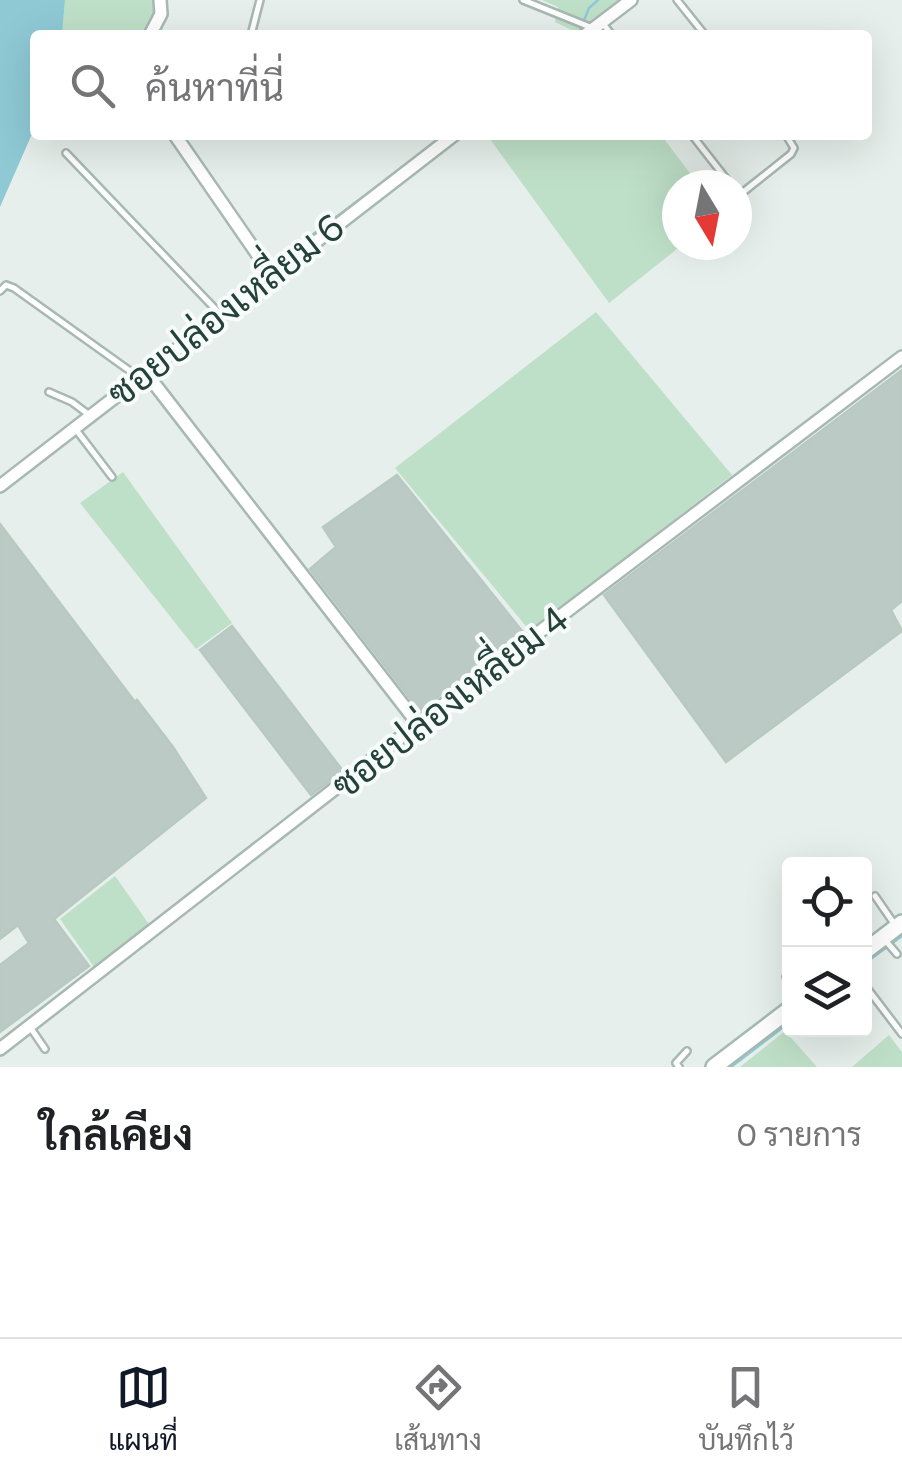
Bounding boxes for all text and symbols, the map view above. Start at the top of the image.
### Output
search box [30,30,872,140]
icon: search [65,58,120,113]
text: ค้นหาที่นี่ [145,62,284,109]
north arrow [662,170,752,260]
street label: ซอยปล่องเหลี่ยม 6 [91,194,352,415]
street label: ซอยปล่องเหลี่ยม 4 [315,586,576,807]
map controls [782,857,872,1037]
button: locate [782,857,872,947]
button: layers [782,947,872,1037]
text: ใกล้เคียง [40,1107,193,1159]
text: 0 รายการ [736,1113,862,1153]
tab: แผนที่ [108,1360,178,1456]
tab: เส้นทาง [394,1360,482,1456]
tab: บันทึกไว้ [698,1360,794,1456]

